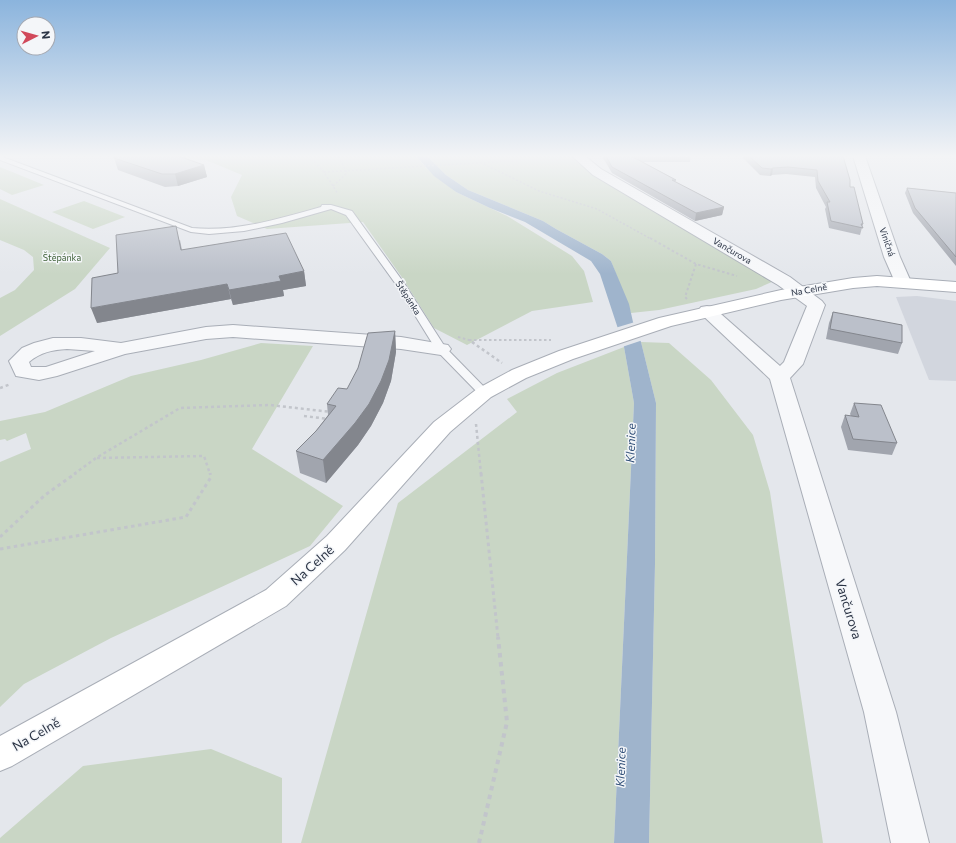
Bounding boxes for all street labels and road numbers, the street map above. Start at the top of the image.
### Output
street label: Viničná [877,226,898,258]
street label: Vančurova [711,235,754,266]
street label: Štěpánka [393,278,424,317]
street label: Na Celně [790,281,828,298]
street label: Na Celně [287,541,337,588]
street label: Vančurova [832,577,866,641]
street label: Na Celně [9,714,63,754]

